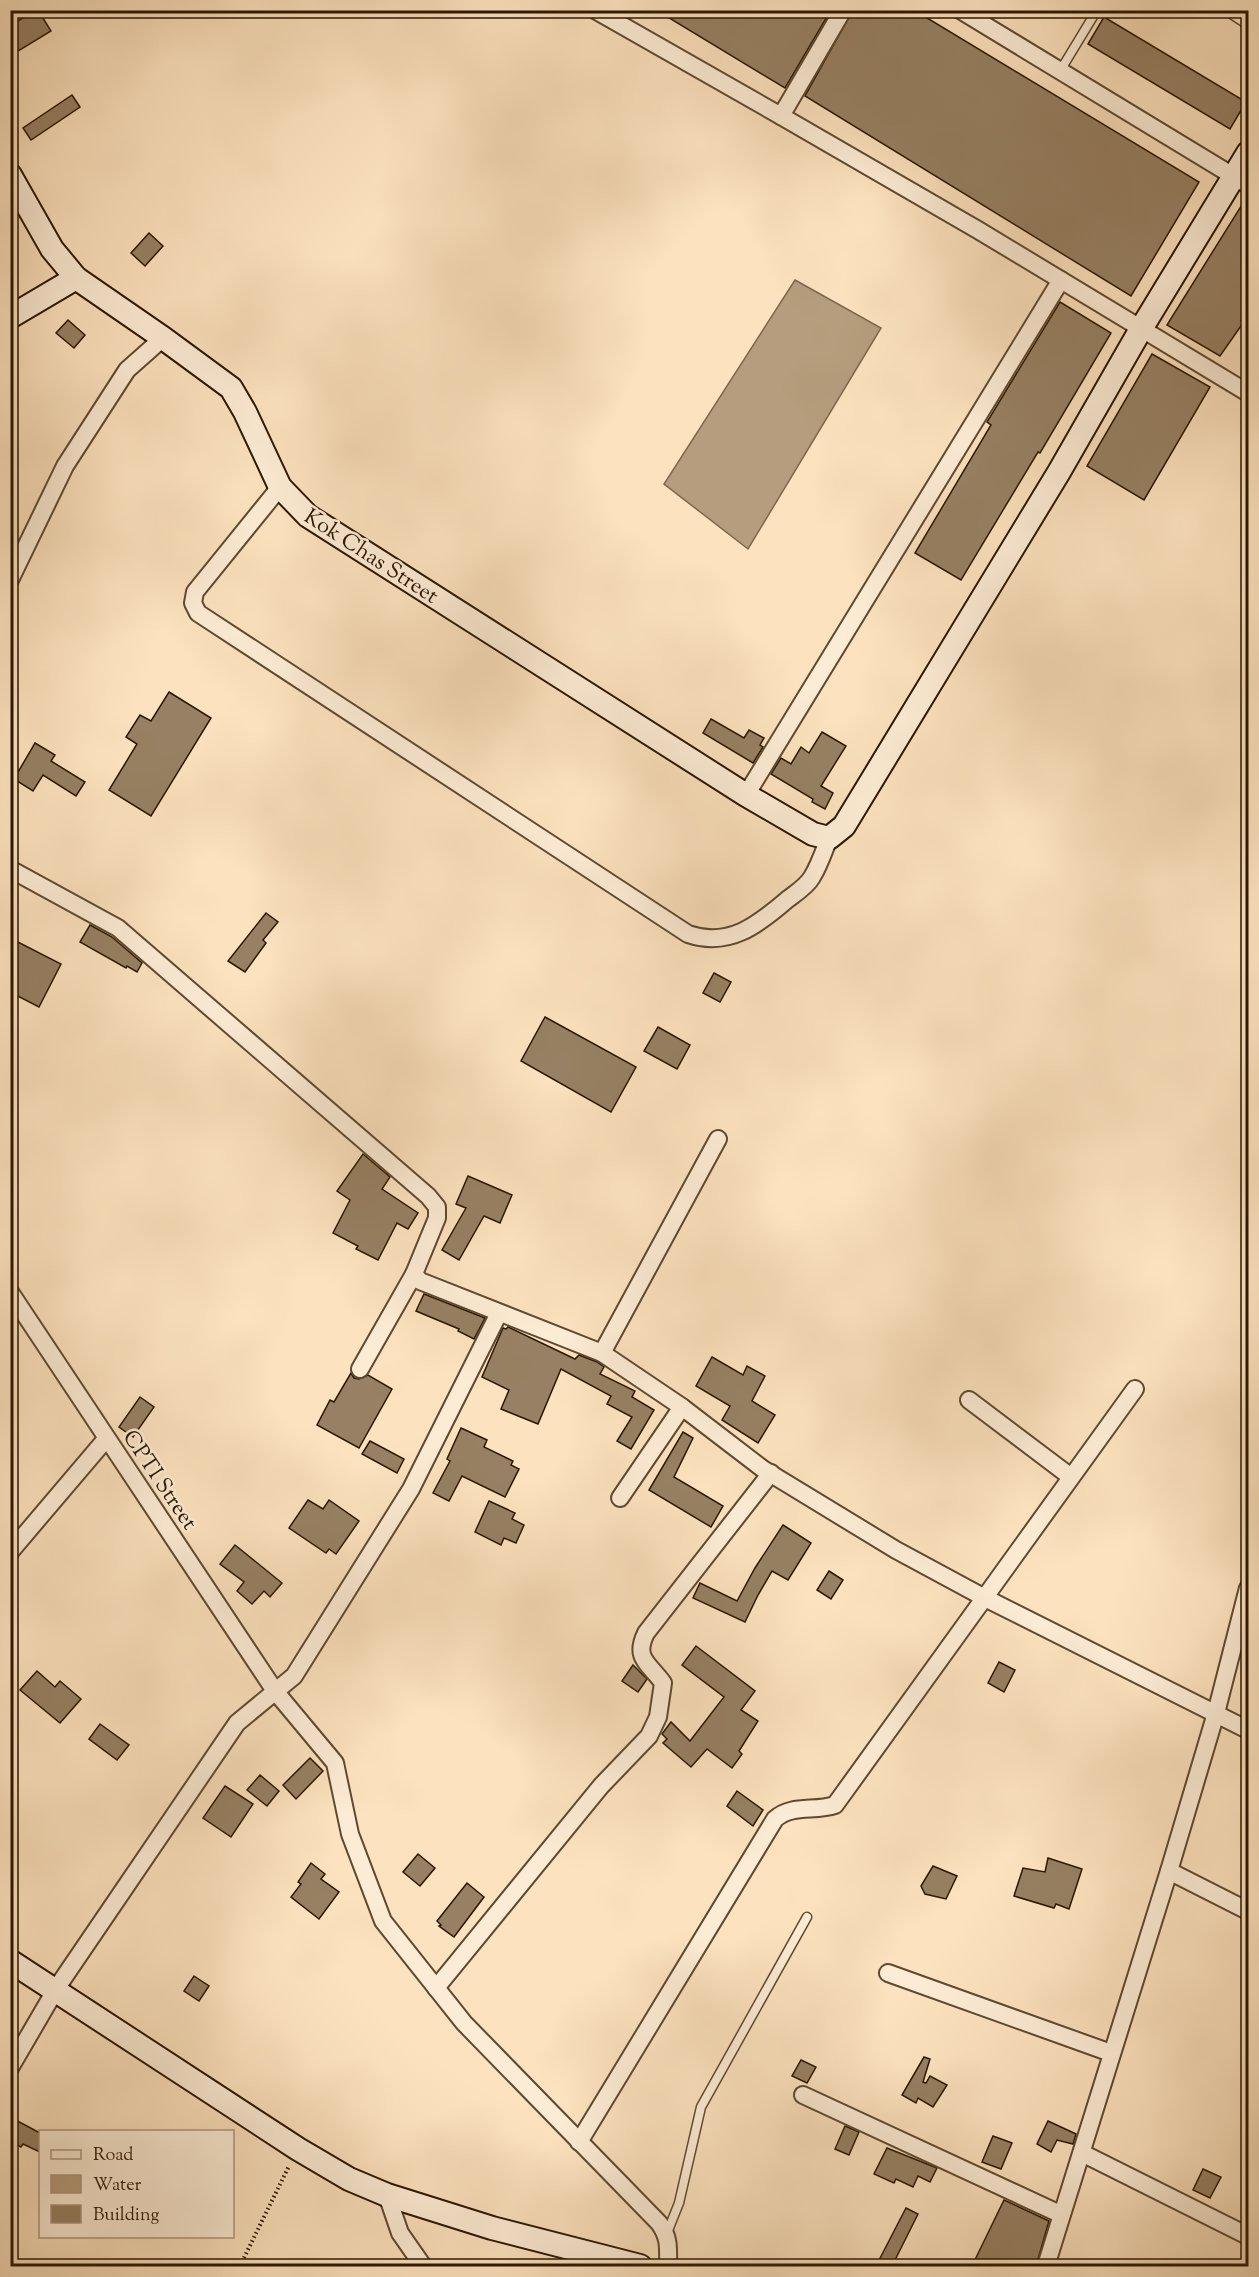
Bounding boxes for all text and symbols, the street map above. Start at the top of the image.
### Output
street label: Kok Chas Street [297,502,444,613]
street label: CPTI Street [113,1424,204,1537]
legend [39,2130,234,2238]
text: Road [93,2143,133,2169]
text: Water [93,2173,142,2199]
text: Building [93,2203,159,2229]

